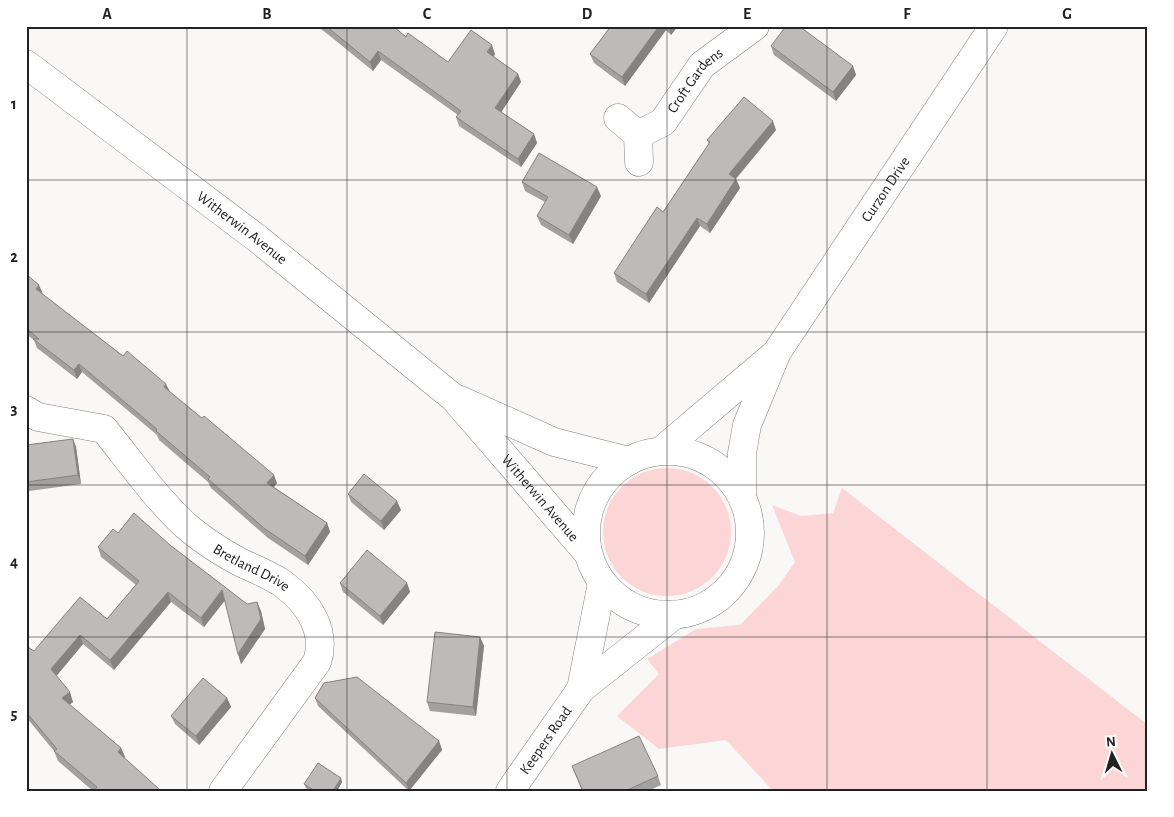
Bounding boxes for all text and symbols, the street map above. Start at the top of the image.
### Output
text: A [102,6,112,22]
text: B [262,6,272,22]
text: C [423,6,432,22]
text: D [582,6,593,22]
text: E [743,6,751,22]
text: F [903,6,911,22]
text: G [1062,6,1072,22]
street label: Croft Gardens [664,45,726,116]
text: 1 [11,96,17,112]
street label: Curzon Drive [858,154,912,224]
street label: Witherwin Avenue [194,188,290,267]
text: 2 [10,249,18,265]
text: 3 [11,401,18,417]
street label: Witherwin Avenue [499,452,582,544]
street label: Bretland Drive [211,541,293,594]
text: 4 [10,554,18,570]
street label: Keepers Road [517,703,574,777]
text: 5 [11,706,18,722]
north arrow [1086,730,1136,780]
text: N [1105,735,1116,749]

